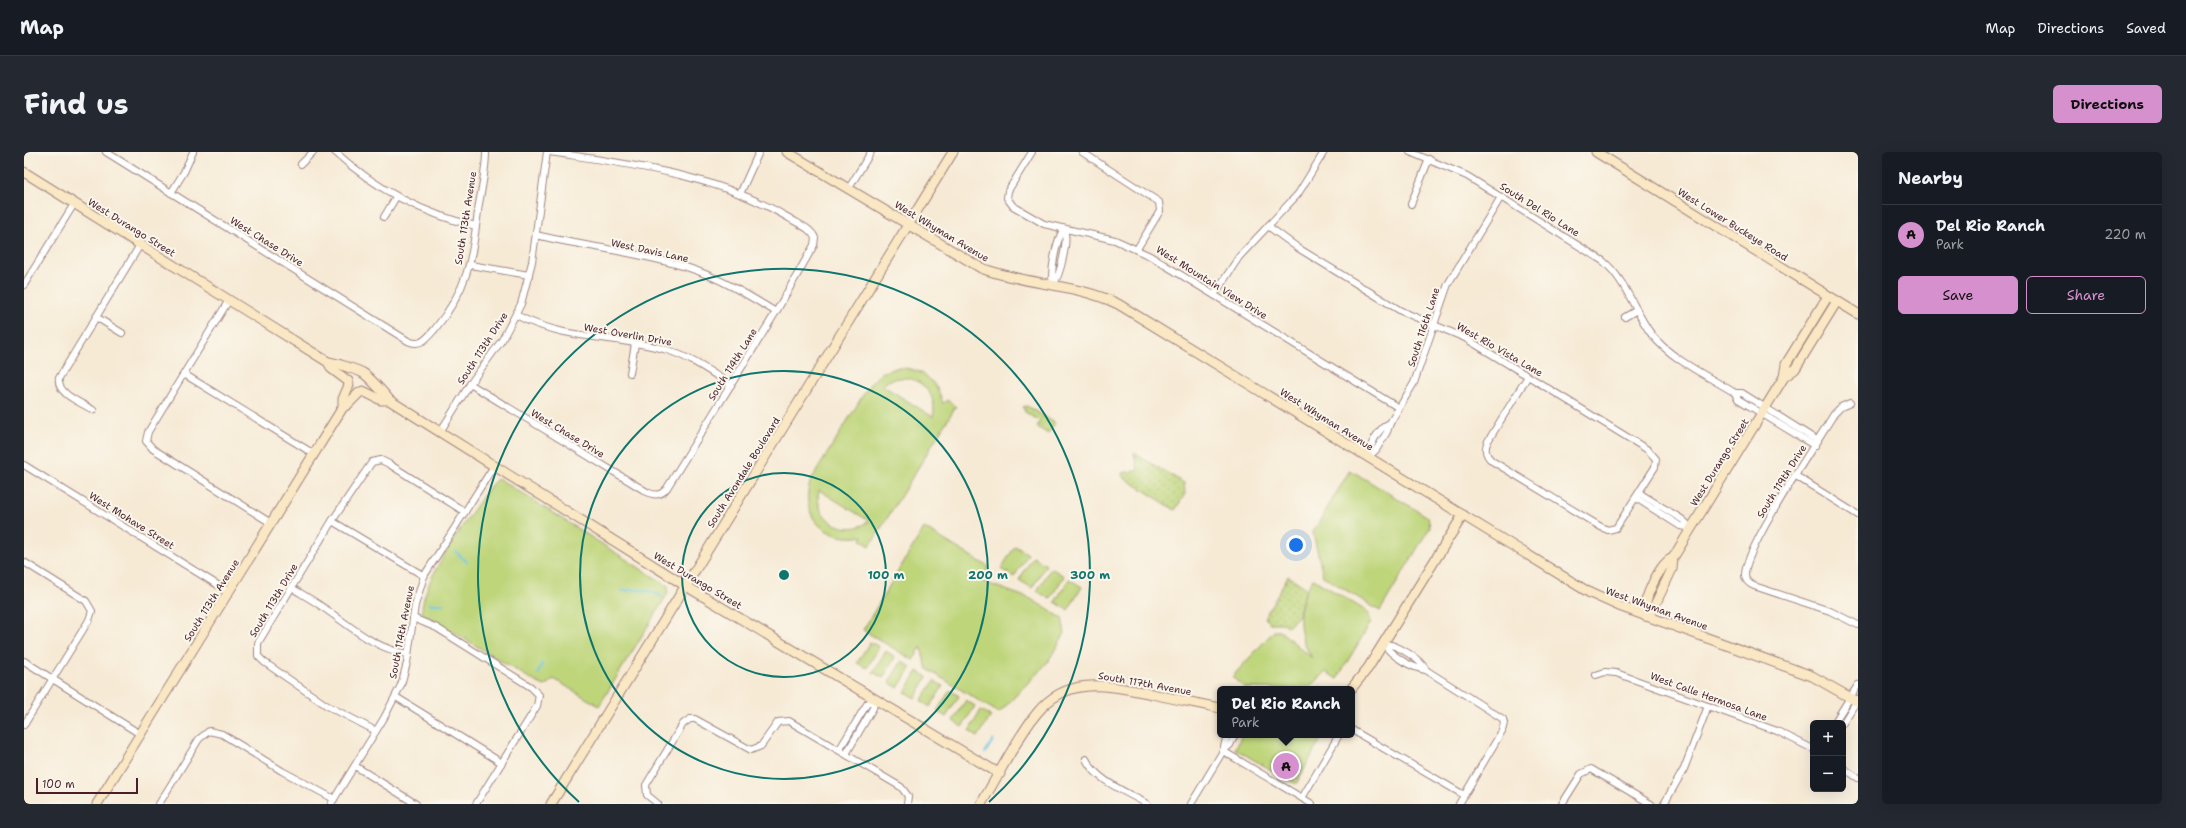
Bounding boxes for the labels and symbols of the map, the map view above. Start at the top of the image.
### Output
street label: South 113th Avenue [452,170,479,266]
street label: South Del Rio Lane [1497,180,1582,239]
street label: West Lower Buckeye Road [1675,185,1791,264]
street label: West Durango Street [86,195,178,260]
street label: West Whyman Avenue [892,198,992,265]
street label: West Chase Drive [228,214,306,269]
street label: West Davis Lane [610,236,690,265]
street label: West Mountain View Drive [1154,243,1270,322]
street label: South 116th Lane [1405,285,1443,369]
street label: South 113th Drive [454,309,511,387]
street label: West Rio Vista Lane [1454,319,1546,380]
street label: West Overlin Drive [583,320,673,349]
street label: South 114th Lane [705,325,760,403]
street label: West Whyman Avenue [1277,385,1376,454]
street label: West Chase Drive [528,406,607,461]
street label: South Avondale Boulevard [704,414,783,530]
street label: West Durango Street [1687,416,1752,508]
street label: South 119th Drive [1754,442,1809,520]
street label: West Mohave Street [87,489,177,552]
your location [1286,535,1306,555]
street label: West Durango Street [651,549,744,612]
street label: South 113th Avenue [181,556,242,644]
street label: South 113th Drive [246,561,301,640]
text: 100 m [868,567,905,583]
text: 200 m [968,567,1008,583]
text: 300 m [1070,567,1110,583]
centre of rings [777,568,791,582]
street label: South 114th Avenue [386,584,417,680]
street label: West Whyman Avenue [1604,584,1710,633]
street label: South 117th Avenue [1097,669,1193,698]
street label: West Calle Hermosa Lane [1648,669,1770,724]
pin: A [1273,751,1299,781]
scale bar [36,776,138,795]

